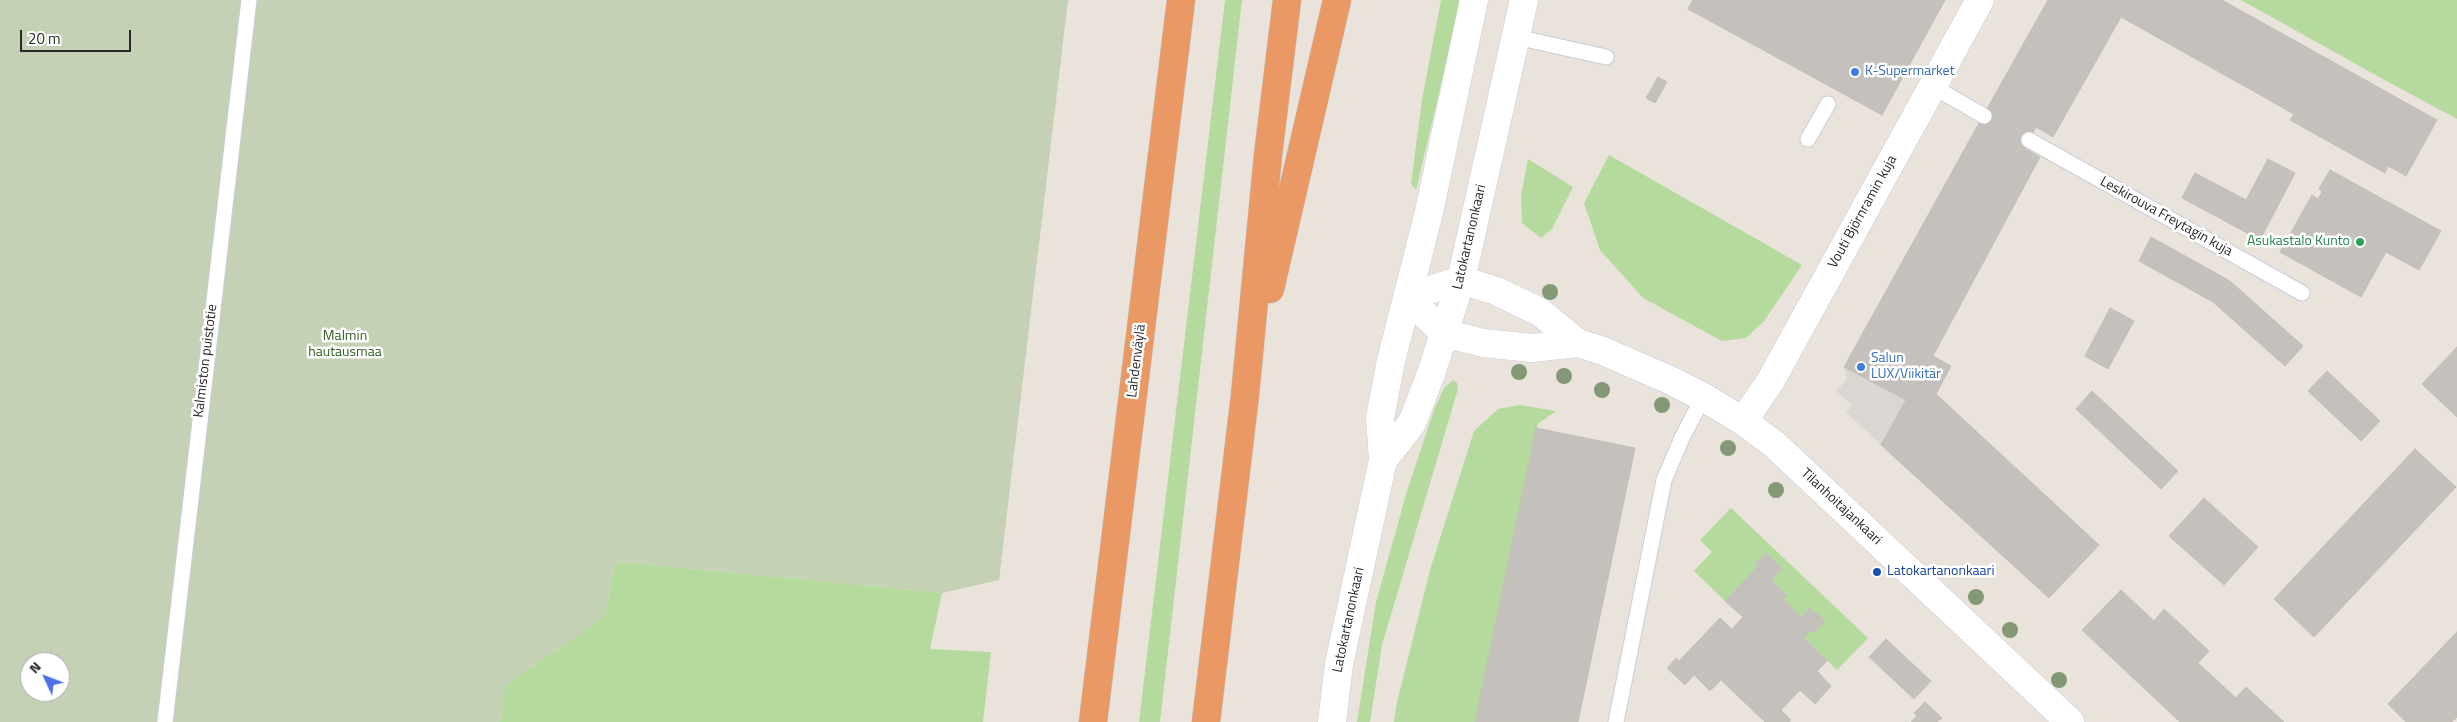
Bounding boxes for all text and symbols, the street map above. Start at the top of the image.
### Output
scale bar [22,20,134,52]
text: 20 m [28,27,61,50]
place label: K-Supermarket [1865,64,1955,80]
marker: K-Supermarket [1849,66,1861,78]
street label: Vouti Björnramin kuja [1825,153,1901,271]
street label: Leskirouva Freytagin kuja [2097,174,2235,260]
street label: Latokartanonkaari [1450,183,1490,291]
place label: Asukastalo Kunto [2247,234,2350,250]
marker: Asukastalo Kunto [2354,236,2366,248]
street label: Kalmiston puistotie [191,303,221,419]
street label: Lahdenväylä [1124,323,1150,399]
park label: Malmin hautausmaa [308,329,382,362]
place label: Salun LUX/Viikitär [1871,351,1941,384]
marker: Salun LUX/Viikitär [1855,361,1867,373]
street label: Tilanhoitajankaari [1797,465,1885,549]
place label: Latokartanonkaari [1887,564,1995,580]
street label: Latokartanonkaari [1330,566,1368,674]
marker: Latokartanonkaari [1871,566,1883,578]
north arrow [20,652,70,702]
text: N [23,656,45,678]

